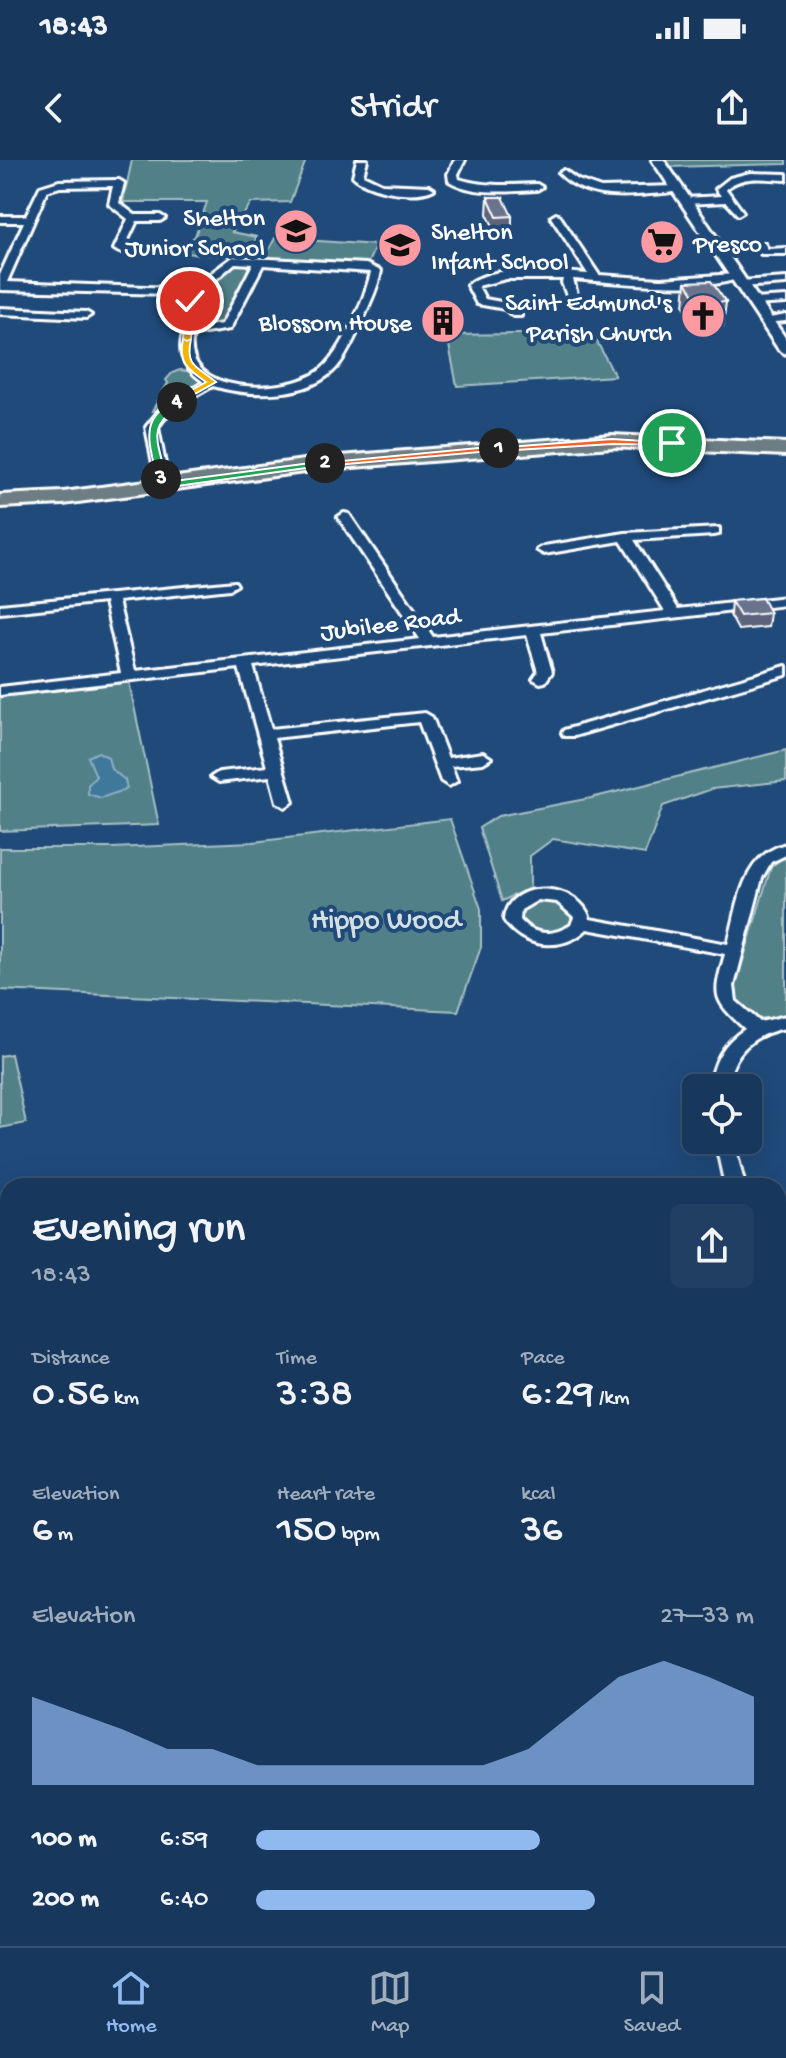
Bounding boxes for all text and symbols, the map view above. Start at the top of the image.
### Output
text: 18:43 [40,11,108,46]
icon: back [32,86,76,130]
icon: share [710,86,754,130]
text: Stridr [350,87,436,130]
place label: Shelton Junior School [125,205,266,266]
school or university icon: Shelton Junior School [272,207,320,255]
supermarket icon: Presco [638,218,686,266]
place label: Shelton Infant School [431,219,569,280]
school or university icon: Shelton Infant School [376,221,424,269]
place label: Presco [692,231,762,262]
pin [156,267,224,335]
icon: check [168,279,212,323]
place label: Saint Edmund's Parish Church [505,290,673,351]
church icon: Saint Edmund's Parish Church [679,292,727,340]
building icon: Blossom House [419,297,467,345]
place label: Blossom House [258,310,413,341]
pin: 4 [157,382,197,422]
text: 4 [172,389,182,415]
pin [638,409,706,477]
icon: arrive [650,421,694,465]
pin: 1 [479,428,519,468]
text: 1 [495,435,503,461]
pin: 2 [305,443,345,483]
text: 2 [320,450,330,476]
pin: 3 [141,459,181,499]
text: 3 [155,466,167,492]
street label: Jubilee Road [319,602,464,650]
park label: Hippo Wood [311,905,463,940]
map controls [682,1074,762,1154]
button: locate [682,1074,762,1154]
button: share [670,1204,754,1288]
text: Evening run [32,1205,245,1257]
text: 18:43 [32,1261,91,1292]
text: Distance [32,1346,110,1372]
text: Time [277,1346,317,1372]
text: Pace [521,1346,565,1372]
text: 0.56 [32,1372,109,1419]
text: 3:38 [277,1372,353,1419]
text: 6:29 [521,1372,594,1419]
text: km [109,1386,139,1412]
text: /km [594,1386,630,1412]
text: Elevation [32,1482,119,1508]
text: Heart rate [277,1482,375,1508]
text: kcal [521,1482,556,1508]
text: 6 [32,1508,52,1555]
text: 150 [277,1508,337,1555]
text: 36 [521,1508,562,1555]
text: m [52,1522,73,1548]
text: bpm [337,1522,380,1548]
text: Elevation [32,1602,135,1633]
text: 27–33 m [660,1602,754,1633]
text: 100 m [32,1825,97,1856]
text: 6:59 [160,1825,208,1856]
text: 200 m [32,1885,99,1916]
text: 6:40 [160,1885,208,1916]
tab: Home [106,1966,157,2040]
tab: Map [368,1966,412,2040]
tab: Saved [624,1966,680,2040]

